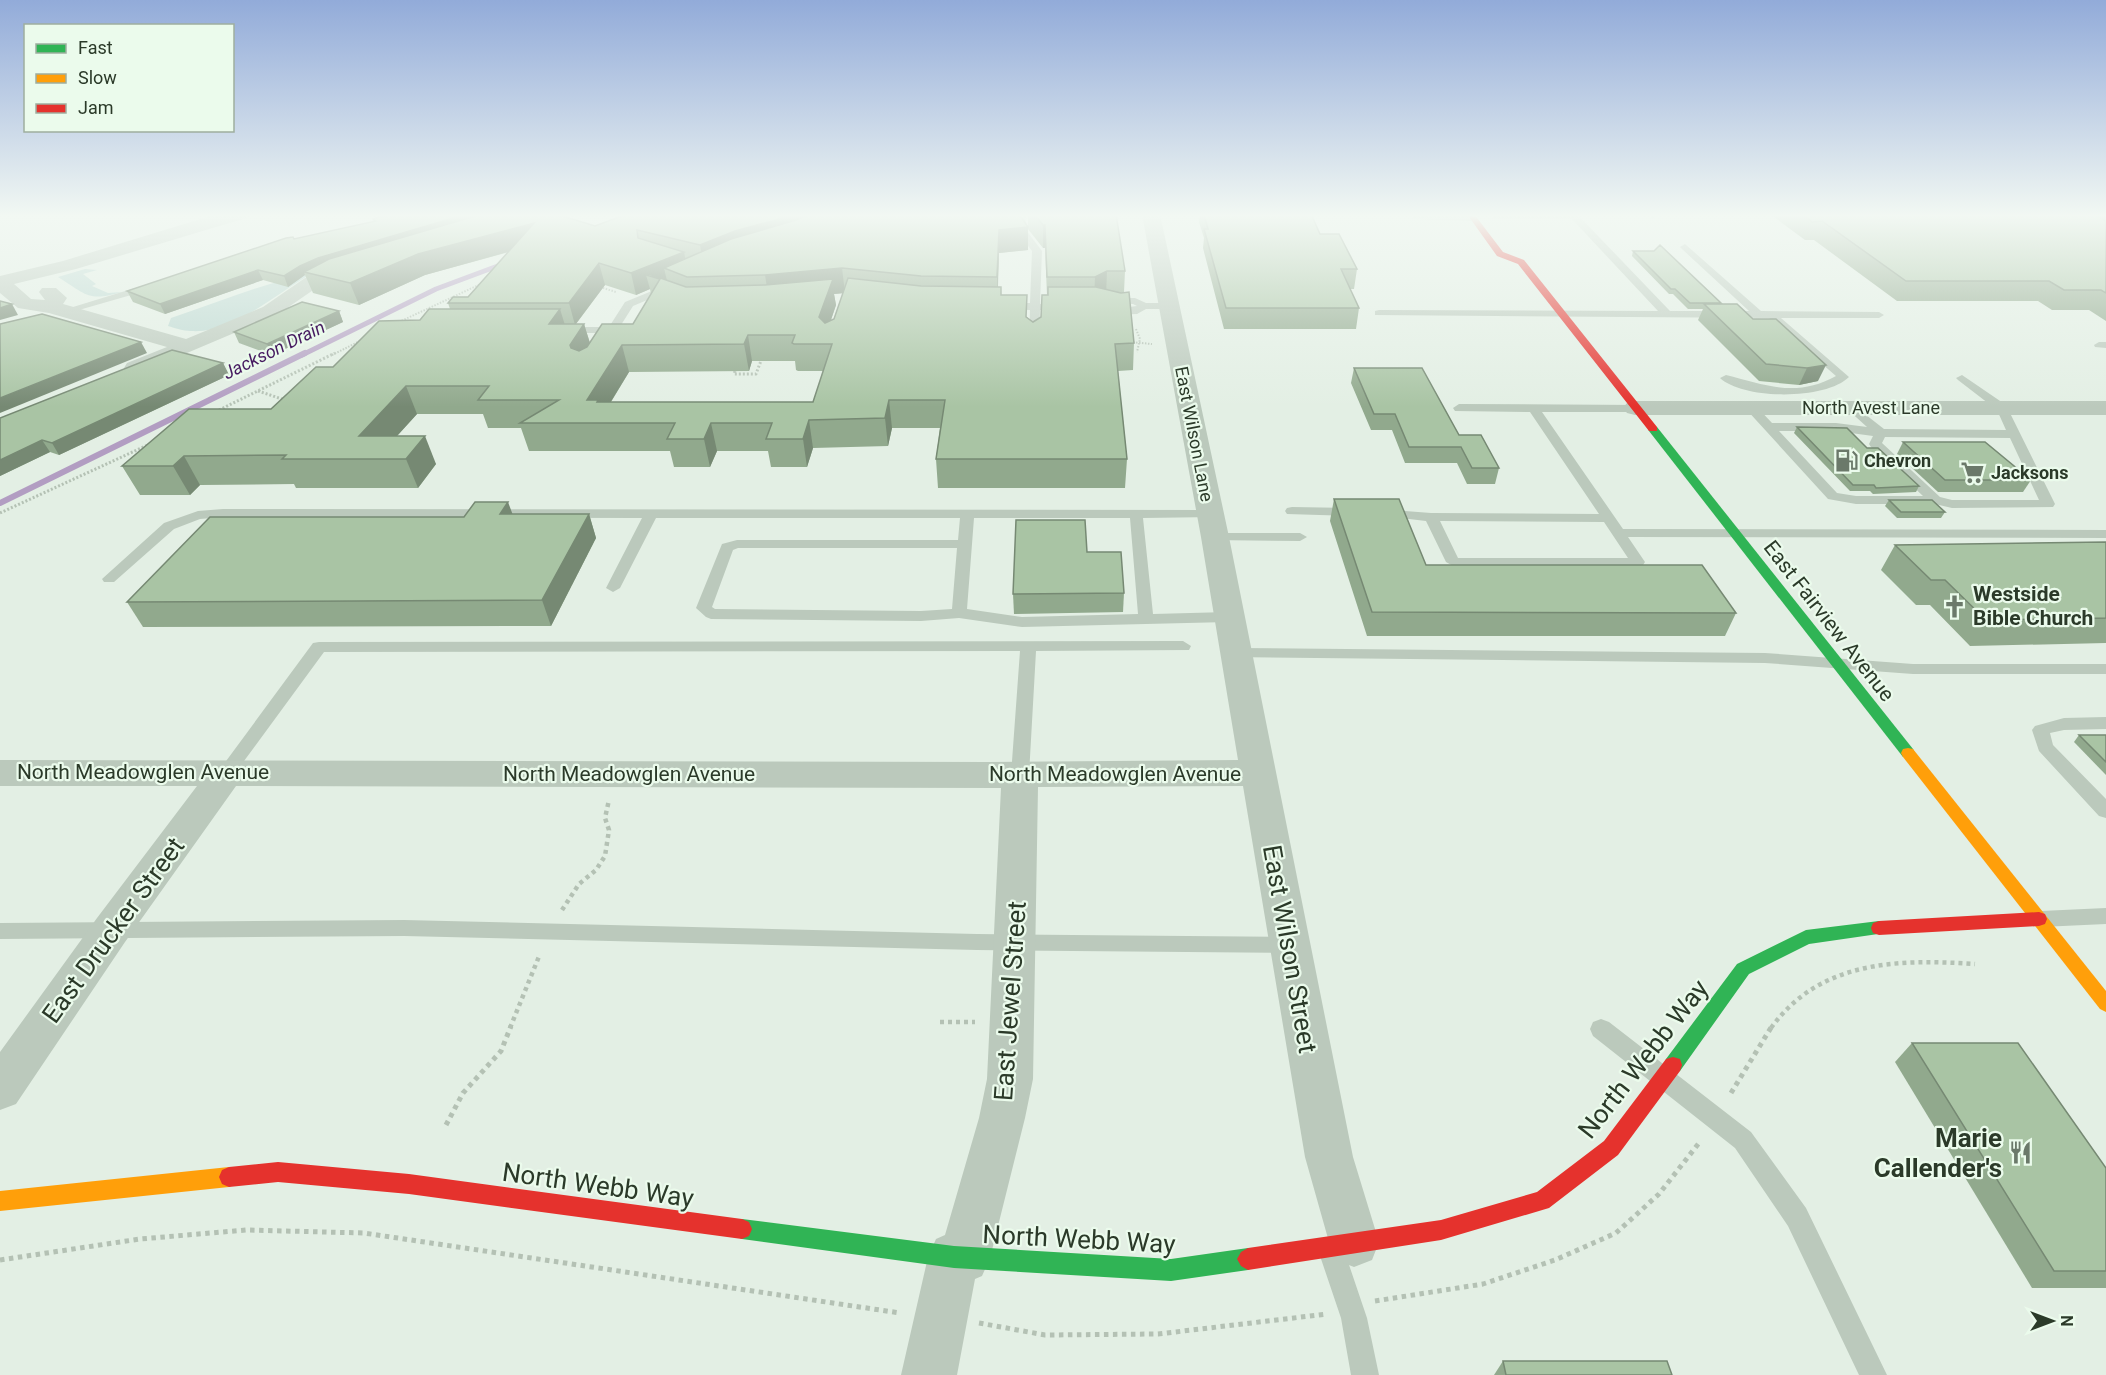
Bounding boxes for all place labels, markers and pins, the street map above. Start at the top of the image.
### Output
fuel station icon: Chevron [1833,448,1859,474]
place label: Chevron [1864,450,1931,471]
supermarket icon: Jacksons [1960,460,1986,486]
place label: Jacksons [1991,462,2068,483]
place label: Westside Bible Church [1973,582,2093,630]
church icon: Westside Bible Church [1942,593,1968,619]
place label: Marie Callender's [1874,1123,2002,1183]
restaurant icon: Marie Callender's [2007,1140,2033,1166]

